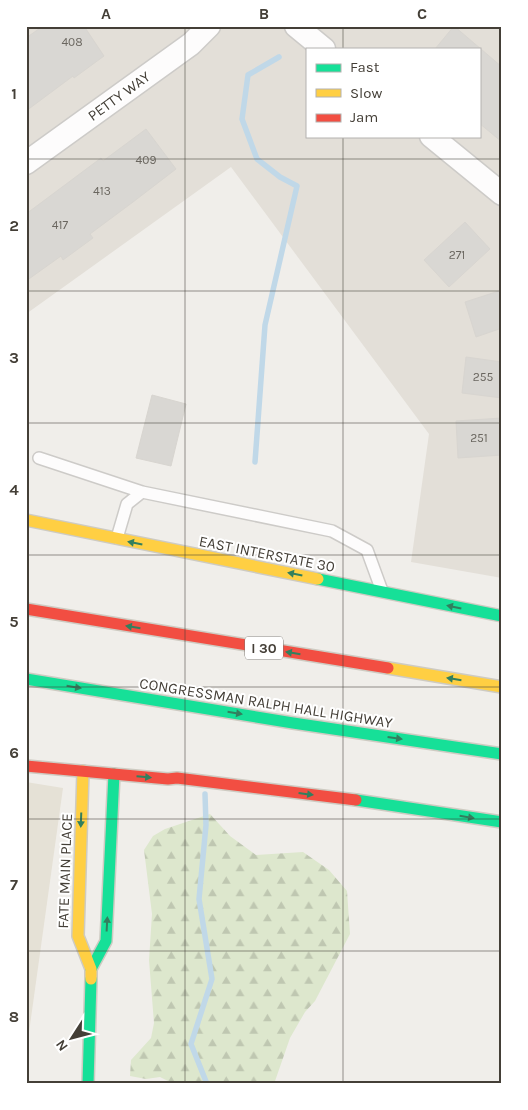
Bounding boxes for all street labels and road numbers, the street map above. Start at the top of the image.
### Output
street label: PETTY WAY [84,67,154,125]
street label: EAST INTERSTATE 30 [198,532,337,576]
road number: I 30 [245,636,283,660]
street label: CONGRESSMAN RALPH HALL HIGHWAY [138,674,395,732]
street label: FATE MAIN PLACE [54,813,76,929]

